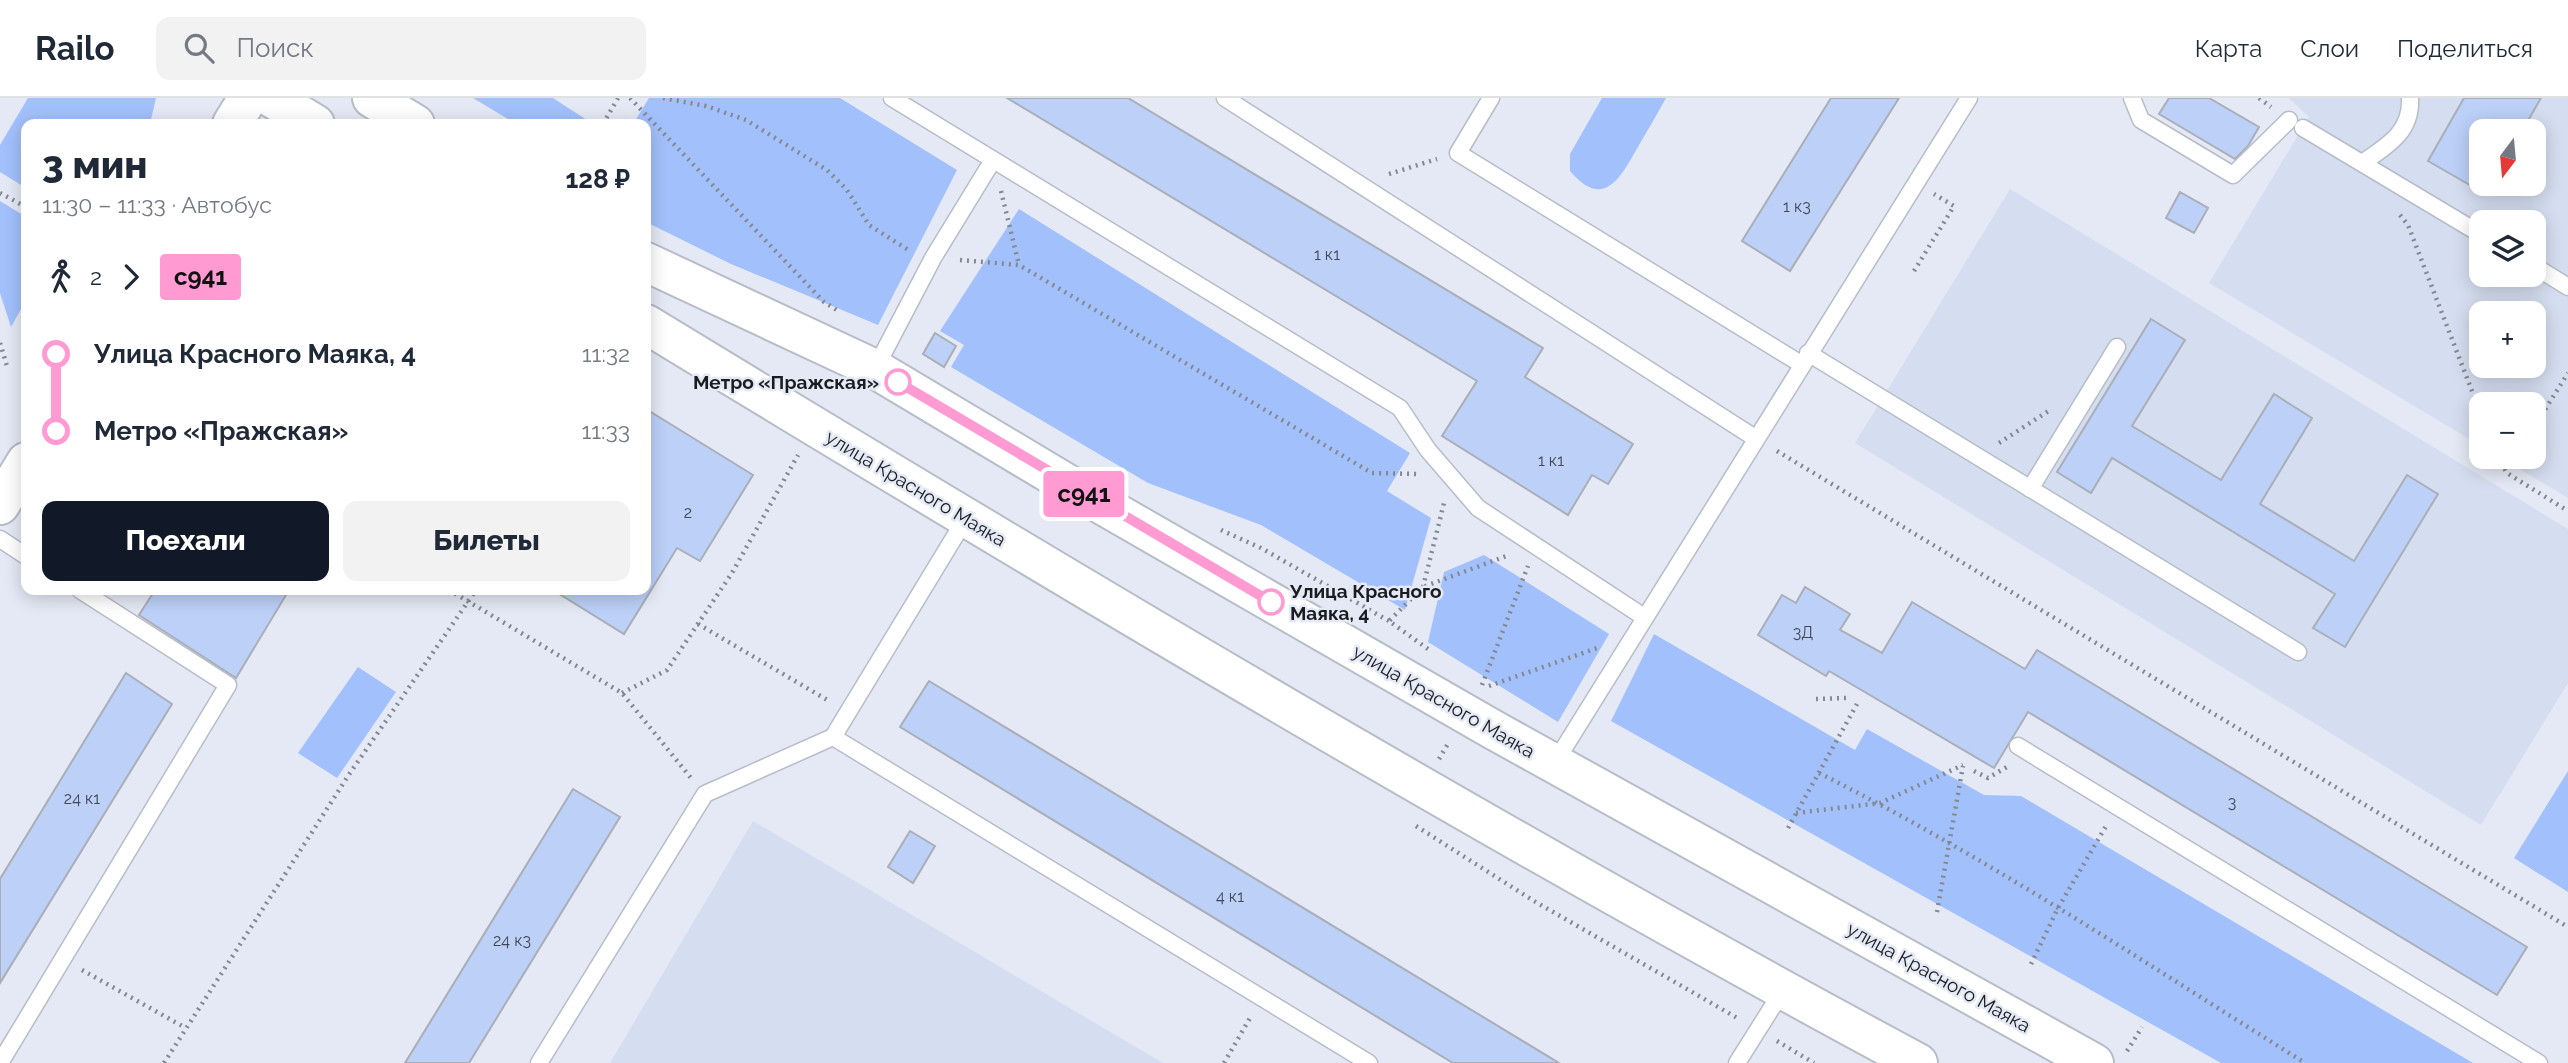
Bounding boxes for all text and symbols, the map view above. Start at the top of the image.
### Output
search box [156,17,646,80]
text: Railo [35,29,114,68]
icon: search [180,29,218,67]
text: Поиск [236,33,314,63]
text: Карта [2195,34,2262,63]
text: Слои [2300,34,2359,63]
text: Поделиться [2397,34,2533,63]
north arrow [2469,119,2546,196]
map controls [2469,119,2546,469]
text: 3 мин [42,142,147,187]
text: 128 ₽ [565,164,630,194]
text: 11:30 – 11:33 · Автобус [42,191,272,218]
house number: 1 к3 [1783,197,1811,216]
button: layers [2469,210,2546,287]
house number: 1 к1 [1314,245,1340,264]
icon: walk [42,258,80,296]
icon: forward [112,258,150,296]
text: с941 [174,262,227,291]
text: 2 [90,263,102,290]
button: + [2469,301,2546,378]
text: Улица Красного Маяка, 4 [94,339,416,369]
text: 11:32 [582,340,630,367]
marker: Метро «Пражская» [885,369,911,395]
place label: Метро «Пражская» [693,371,879,393]
button: − [2469,392,2546,469]
text: Метро «Пражская» [94,416,348,446]
text: 11:33 [581,417,630,444]
street label: улица Красного Маяка [822,425,1010,551]
house number: 1 к1 [1538,451,1564,470]
line badge: с941 [1035,471,1133,517]
text: с941 [1057,479,1111,508]
button: Поехали [42,501,329,581]
button: Билеты [343,501,630,581]
house number: 2 [684,503,692,522]
place label: Улица Красного Маяка, 4 [1289,580,1442,624]
marker: Улица Красного Маяка, 4 [1258,589,1284,615]
house number: 3Д [1793,623,1813,642]
street label: улица Красного Маяка [1349,640,1539,762]
house number: 24 к1 [64,789,100,808]
house number: 3 [2228,793,2236,812]
house number: 4 к1 [1216,887,1244,906]
street label: улица Красного Маяка [1843,917,2035,1037]
house number: 24 к3 [493,931,531,950]

